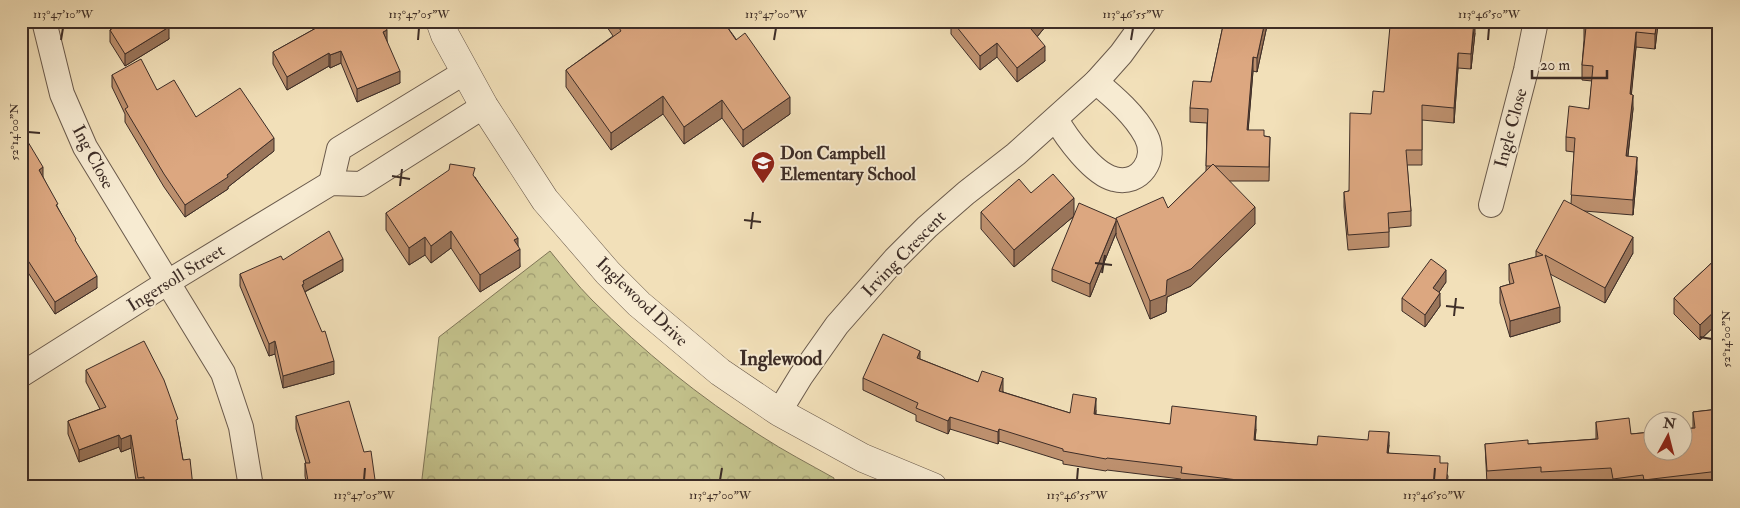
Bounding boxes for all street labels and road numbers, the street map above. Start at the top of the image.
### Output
street label: Ingle Close [1489,85,1533,170]
street label: Ing Close [67,121,120,193]
street label: Irving Crescent [857,206,951,302]
street label: Ingersoll Street [123,239,229,317]
street label: Inglewood Drive [591,252,693,352]

